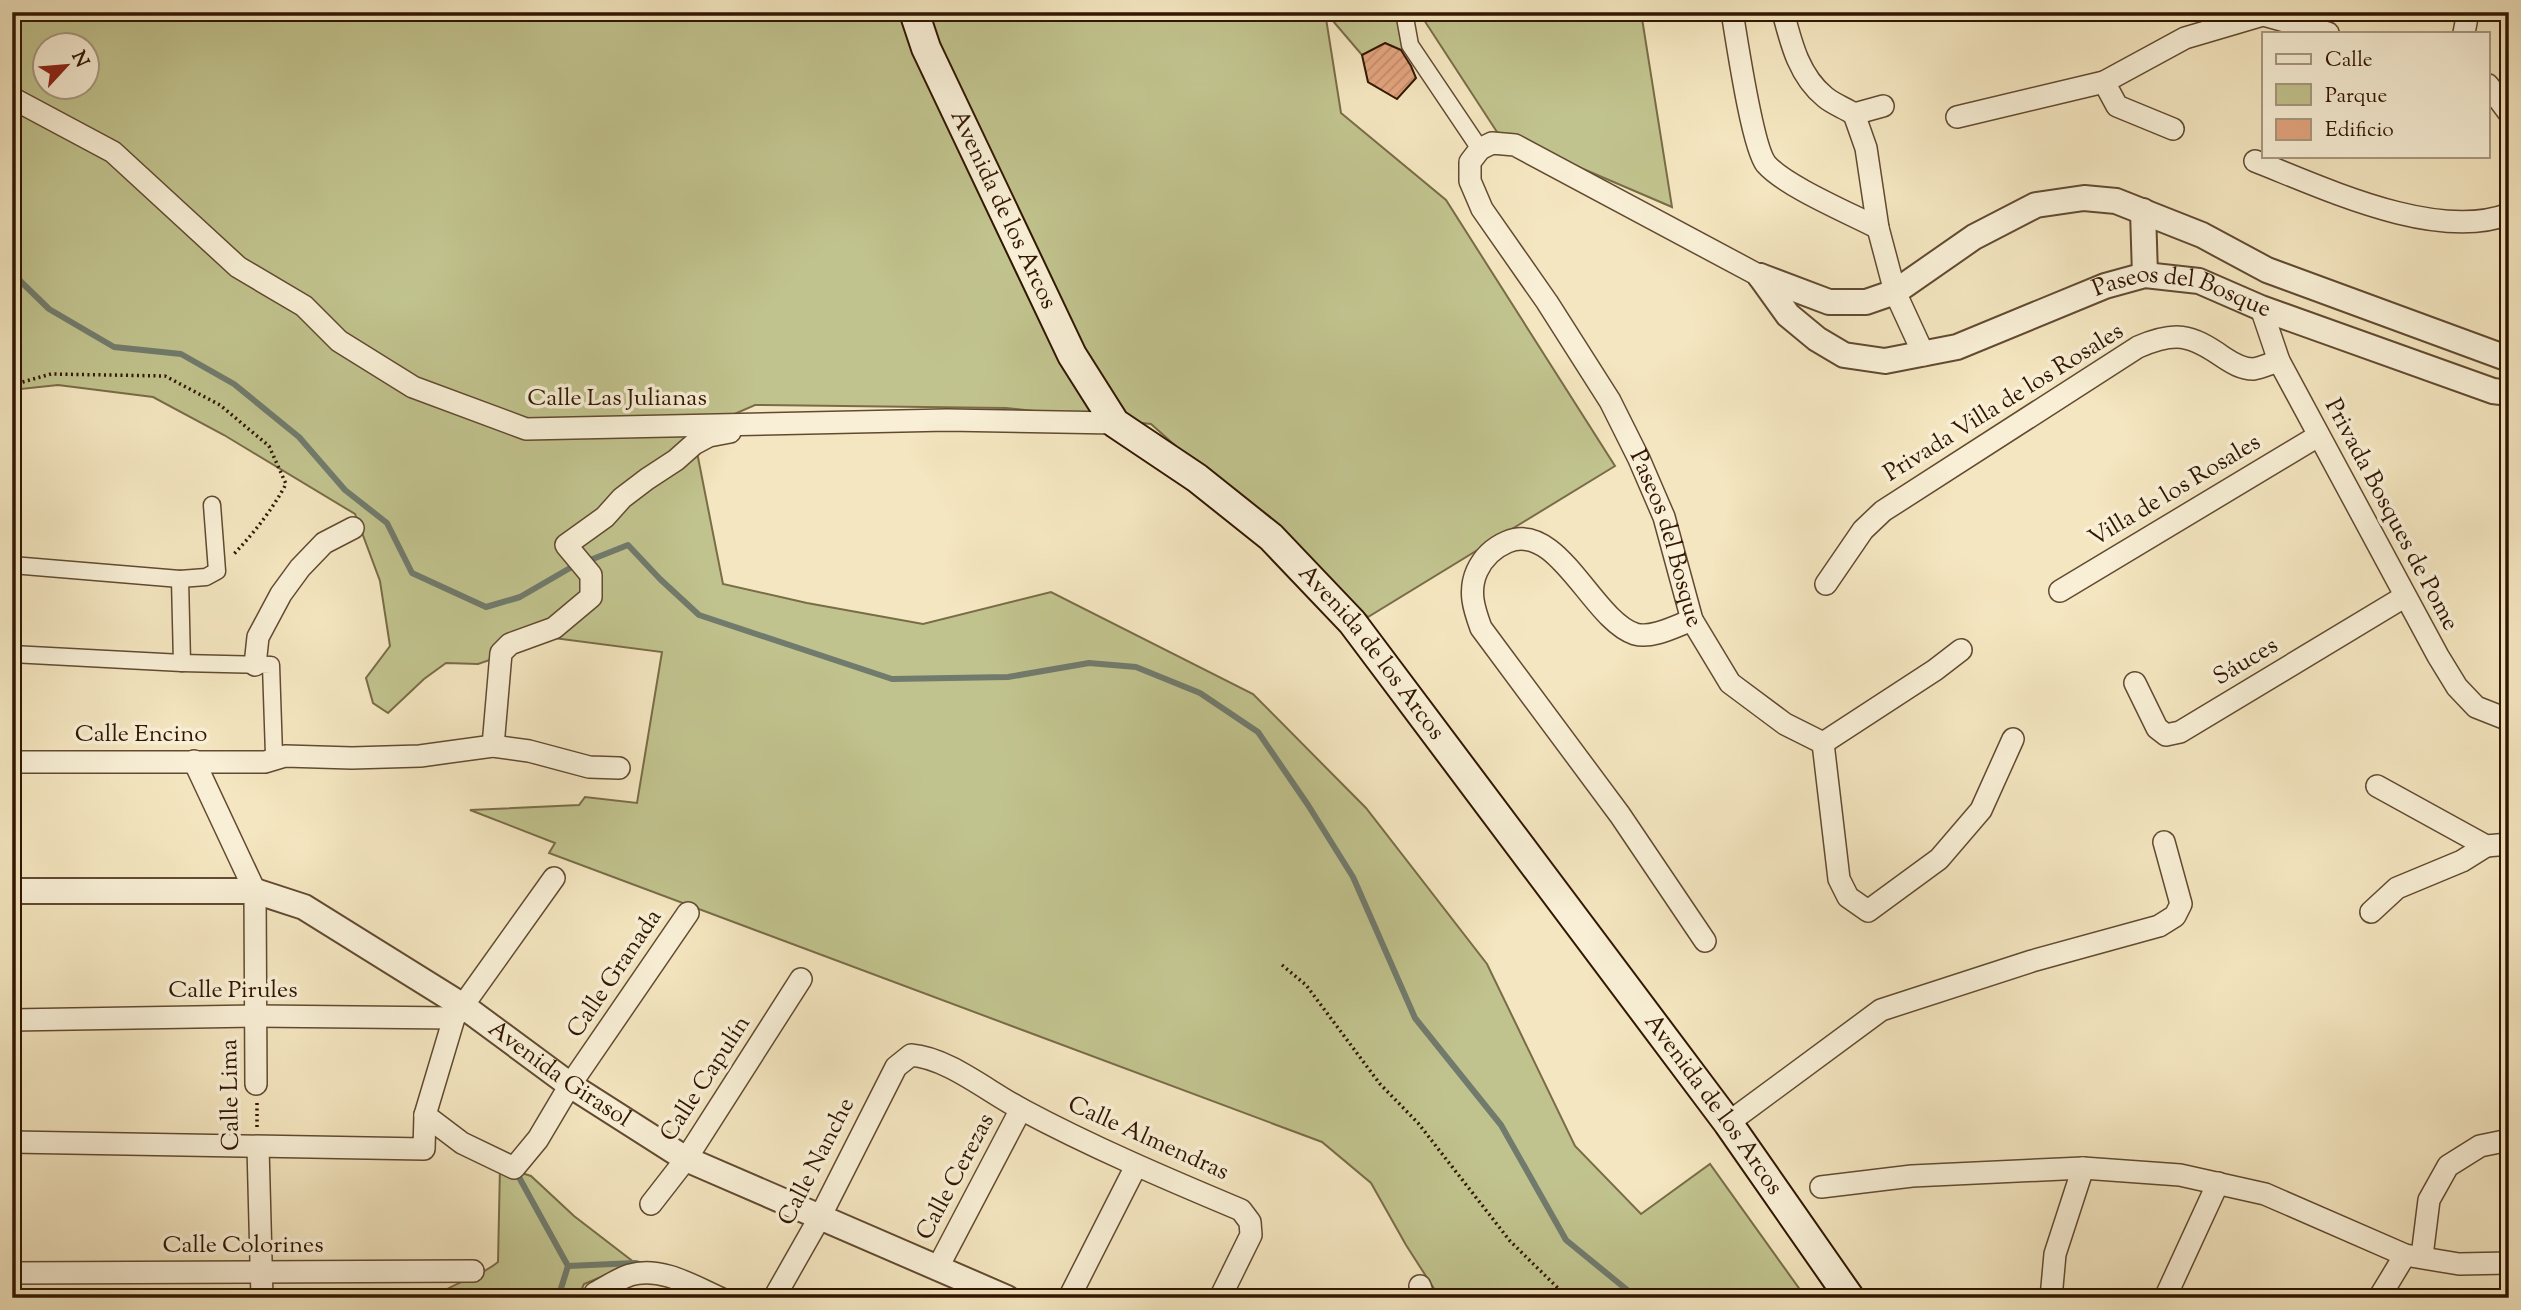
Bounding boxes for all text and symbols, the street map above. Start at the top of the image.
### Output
north arrow [32,32,102,102]
legend [2262,32,2490,158]
text: Calle [2325,46,2373,76]
text: N [64,47,94,72]
text: Parque [2325,82,2387,112]
street label: Avenida de los Arcos [941,104,1065,315]
text: Edificio [2325,116,2394,146]
street label: Paseos del Bosque [2087,257,2275,327]
street label: Privada Villa de los Rosales [1877,315,2131,491]
street label: Calle Las Julianas [527,382,707,416]
street label: Privada Bosques de Pome [2315,393,2467,637]
street label: Villa de los Rosales [2083,426,2267,556]
street label: Paseos del Bosque [1620,444,1710,634]
street label: Avenida de los Arcos [1290,558,1452,748]
street label: Sáuces [2207,629,2285,695]
street label: Calle Encino [75,718,207,752]
street label: Calle Granada [559,903,671,1045]
street label: Calle Pirules [168,974,298,1008]
street label: Avenida de los Arcos [1635,1007,1791,1202]
street label: Calle Capulín [652,1009,760,1149]
street label: Avenida Girasol [481,1013,637,1137]
street label: Calle Lima [213,1039,249,1151]
street label: Calle Almendras [1062,1088,1234,1190]
street label: Calle Nanche [770,1092,864,1232]
street label: Calle Cerezas [908,1108,1004,1246]
street label: Calle Colorines [162,1229,324,1263]

